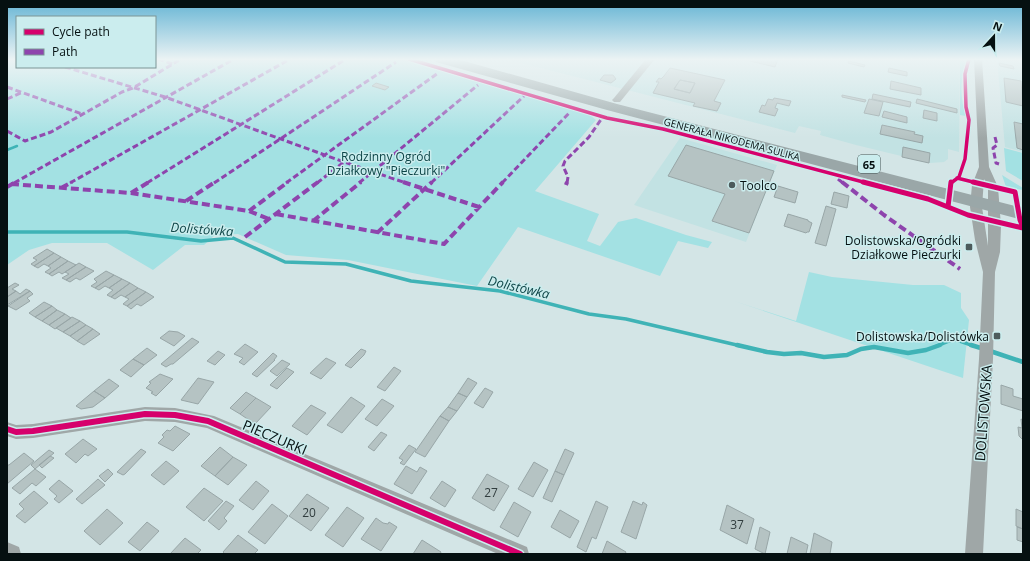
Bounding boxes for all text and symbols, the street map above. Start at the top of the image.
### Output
legend [16,16,156,68]
north arrow [974,16,1014,56]
text: N [991,18,1005,35]
text: Cycle path [52,23,110,40]
text: Path [52,43,78,60]
street label: GENERAŁA NIKODEMA SULIKA [662,114,802,164]
park label: Rodzinny Ogród Działkowy "Pieczurki" [327,148,445,179]
road number: 65 [858,155,880,173]
place label: Toolco [740,177,777,194]
marker: Toolco [727,180,737,190]
water label: Dolistówka [170,218,235,240]
place label: Dolistowska/Ogródki Działkowe Pieczurki [845,232,961,263]
marker: Dolistowska/Ogródki Działkowe Pieczurki [964,242,974,252]
water label: Dolistówka [486,271,552,303]
place label: Dolistowska/Dolistówka [856,328,989,345]
marker: Dolistowska/Dolistówka [992,331,1002,341]
street label: DOLISTOWSKA [970,364,996,462]
street label: PIECZURKI [240,415,310,459]
house number: 27 [484,484,498,501]
house number: 20 [302,504,316,521]
house number: 37 [730,516,744,533]

